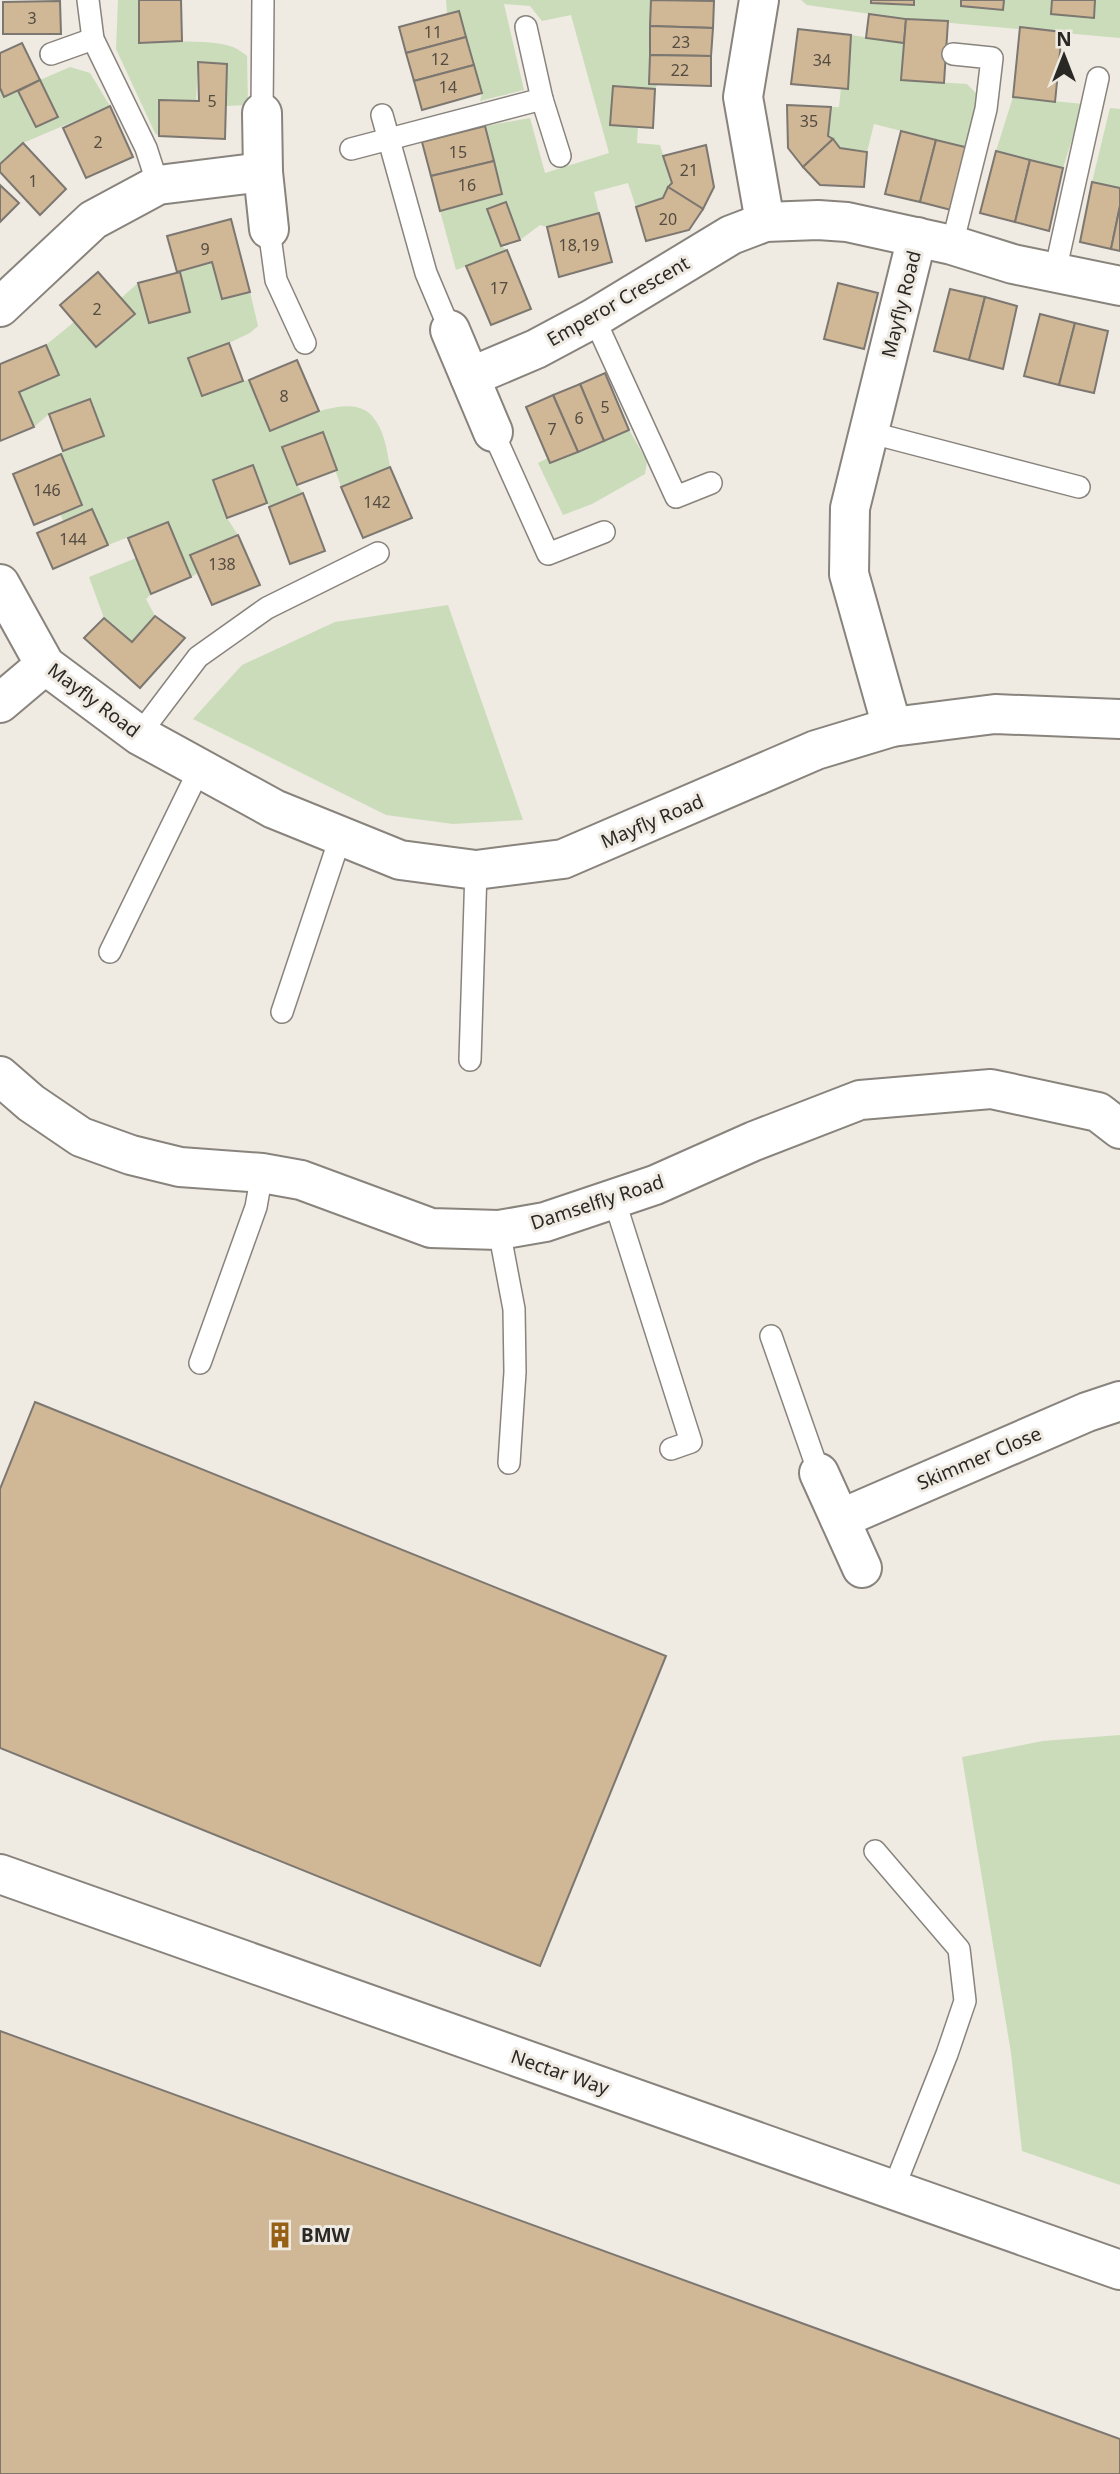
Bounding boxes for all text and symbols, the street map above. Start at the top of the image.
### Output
house number: 3 [27,7,37,29]
house number: 11 [424,21,442,43]
north arrow [1029,21,1099,91]
text: N [1056,26,1072,52]
house number: 23 [672,31,690,53]
house number: 12 [431,48,449,70]
house number: 34 [813,49,831,71]
house number: 22 [671,59,689,81]
house number: 14 [439,76,457,98]
house number: 5 [207,90,217,112]
house number: 35 [800,110,818,132]
house number: 2 [93,131,103,153]
house number: 15 [449,141,467,163]
house number: 21 [680,159,698,181]
house number: 1 [28,170,38,192]
house number: 16 [458,174,476,196]
house number: 20 [659,208,677,230]
house number: 18,19 [559,234,599,256]
house number: 9 [200,238,210,260]
street label: Mayfly Road [875,248,927,360]
street label: Emperor Crescent [542,250,694,352]
house number: 17 [490,277,508,299]
house number: 2 [92,298,102,320]
house number: 8 [279,385,289,407]
house number: 5 [600,396,610,418]
house number: 6 [574,407,584,429]
house number: 7 [547,418,557,440]
house number: 146 [33,479,61,501]
house number: 142 [363,491,391,513]
house number: 144 [59,528,87,550]
house number: 138 [208,553,236,575]
street label: Mayfly Road [43,657,145,743]
street label: Mayfly Road [597,788,707,854]
street label: Damselfly Road [527,1168,667,1236]
street label: Skimmer Close [913,1420,1045,1496]
street label: Nectar Way [507,2043,613,2101]
building icon: BMW [265,2220,295,2250]
place label: BMW [301,2222,351,2248]

